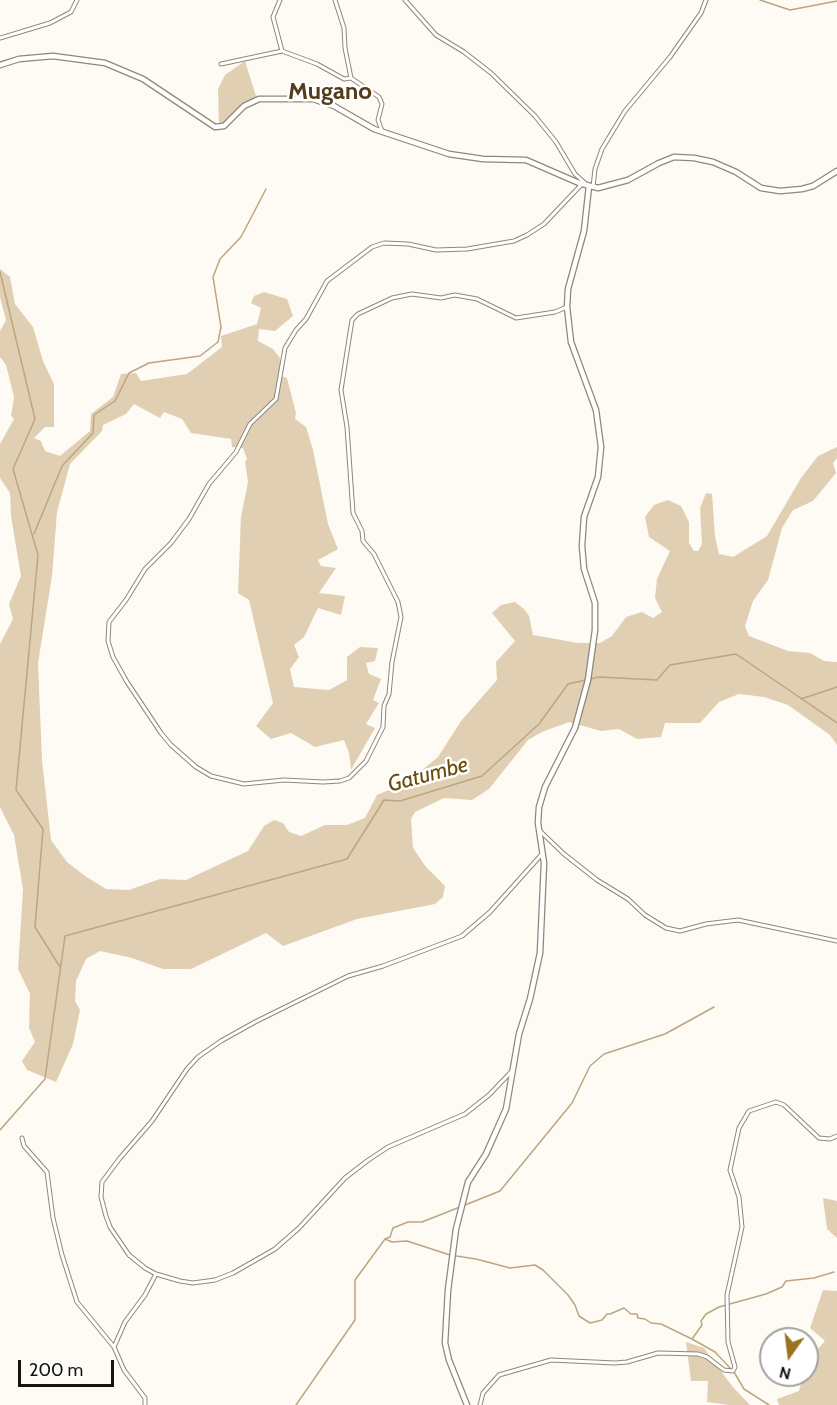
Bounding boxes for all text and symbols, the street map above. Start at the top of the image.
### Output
district label: Mugano [288,78,372,106]
water label: Gatumbe [385,752,471,798]
north arrow [759,1327,819,1387]
scale bar [21,1348,117,1386]
text: 200 m [29,1359,83,1381]
text: N [777,1362,793,1384]

